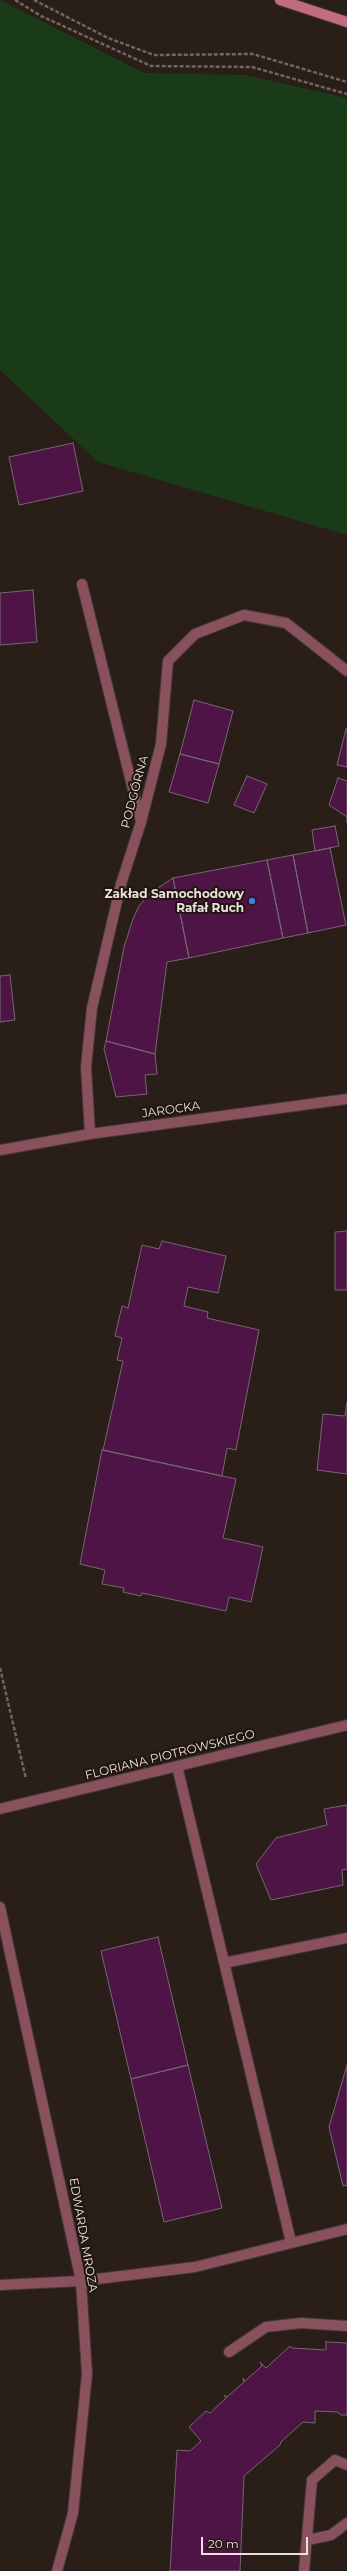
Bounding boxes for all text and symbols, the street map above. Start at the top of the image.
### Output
street label: PODGÓRNA [118,754,152,830]
place label: Zakład Samochodowy Rafał Ruch [105,887,244,915]
marker: Zakład Samochodowy Rafał Ruch [247,896,257,906]
street label: JAROCKA [141,1099,201,1121]
street label: FLORIANA PIOTROWSKIEGO [84,1727,256,1783]
street label: EDWARDA MROZA [66,2177,100,2293]
scale bar [203,2529,310,2555]
text: 20 m [208,2536,239,2551]

